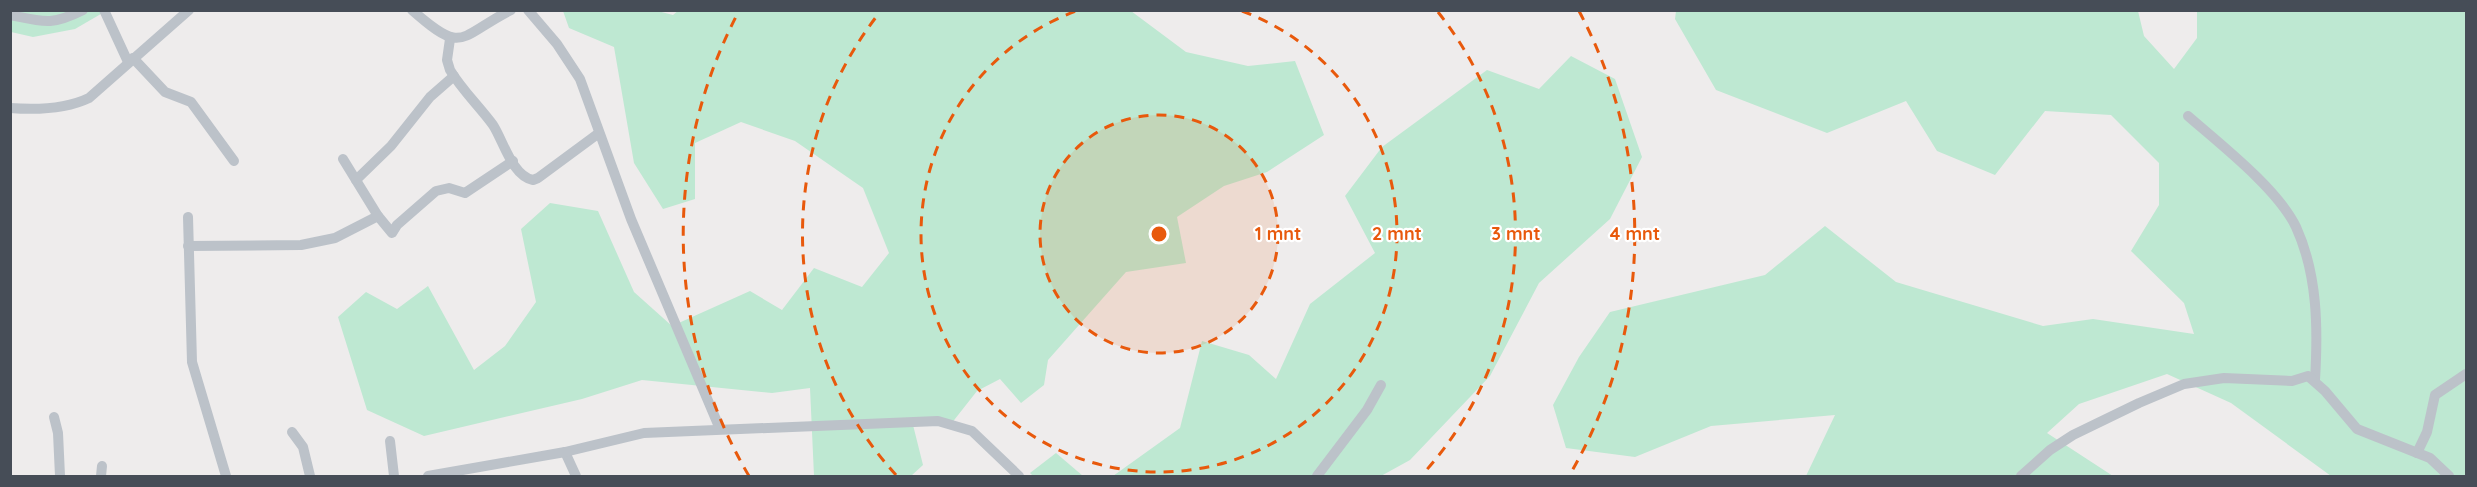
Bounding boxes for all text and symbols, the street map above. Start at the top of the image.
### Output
text: 1 mnt [1255,222,1301,245]
text: 2 mnt [1372,222,1422,245]
text: 3 mnt [1491,222,1541,245]
text: 4 mnt [1610,222,1660,245]
centre of rings [1149,224,1169,244]

